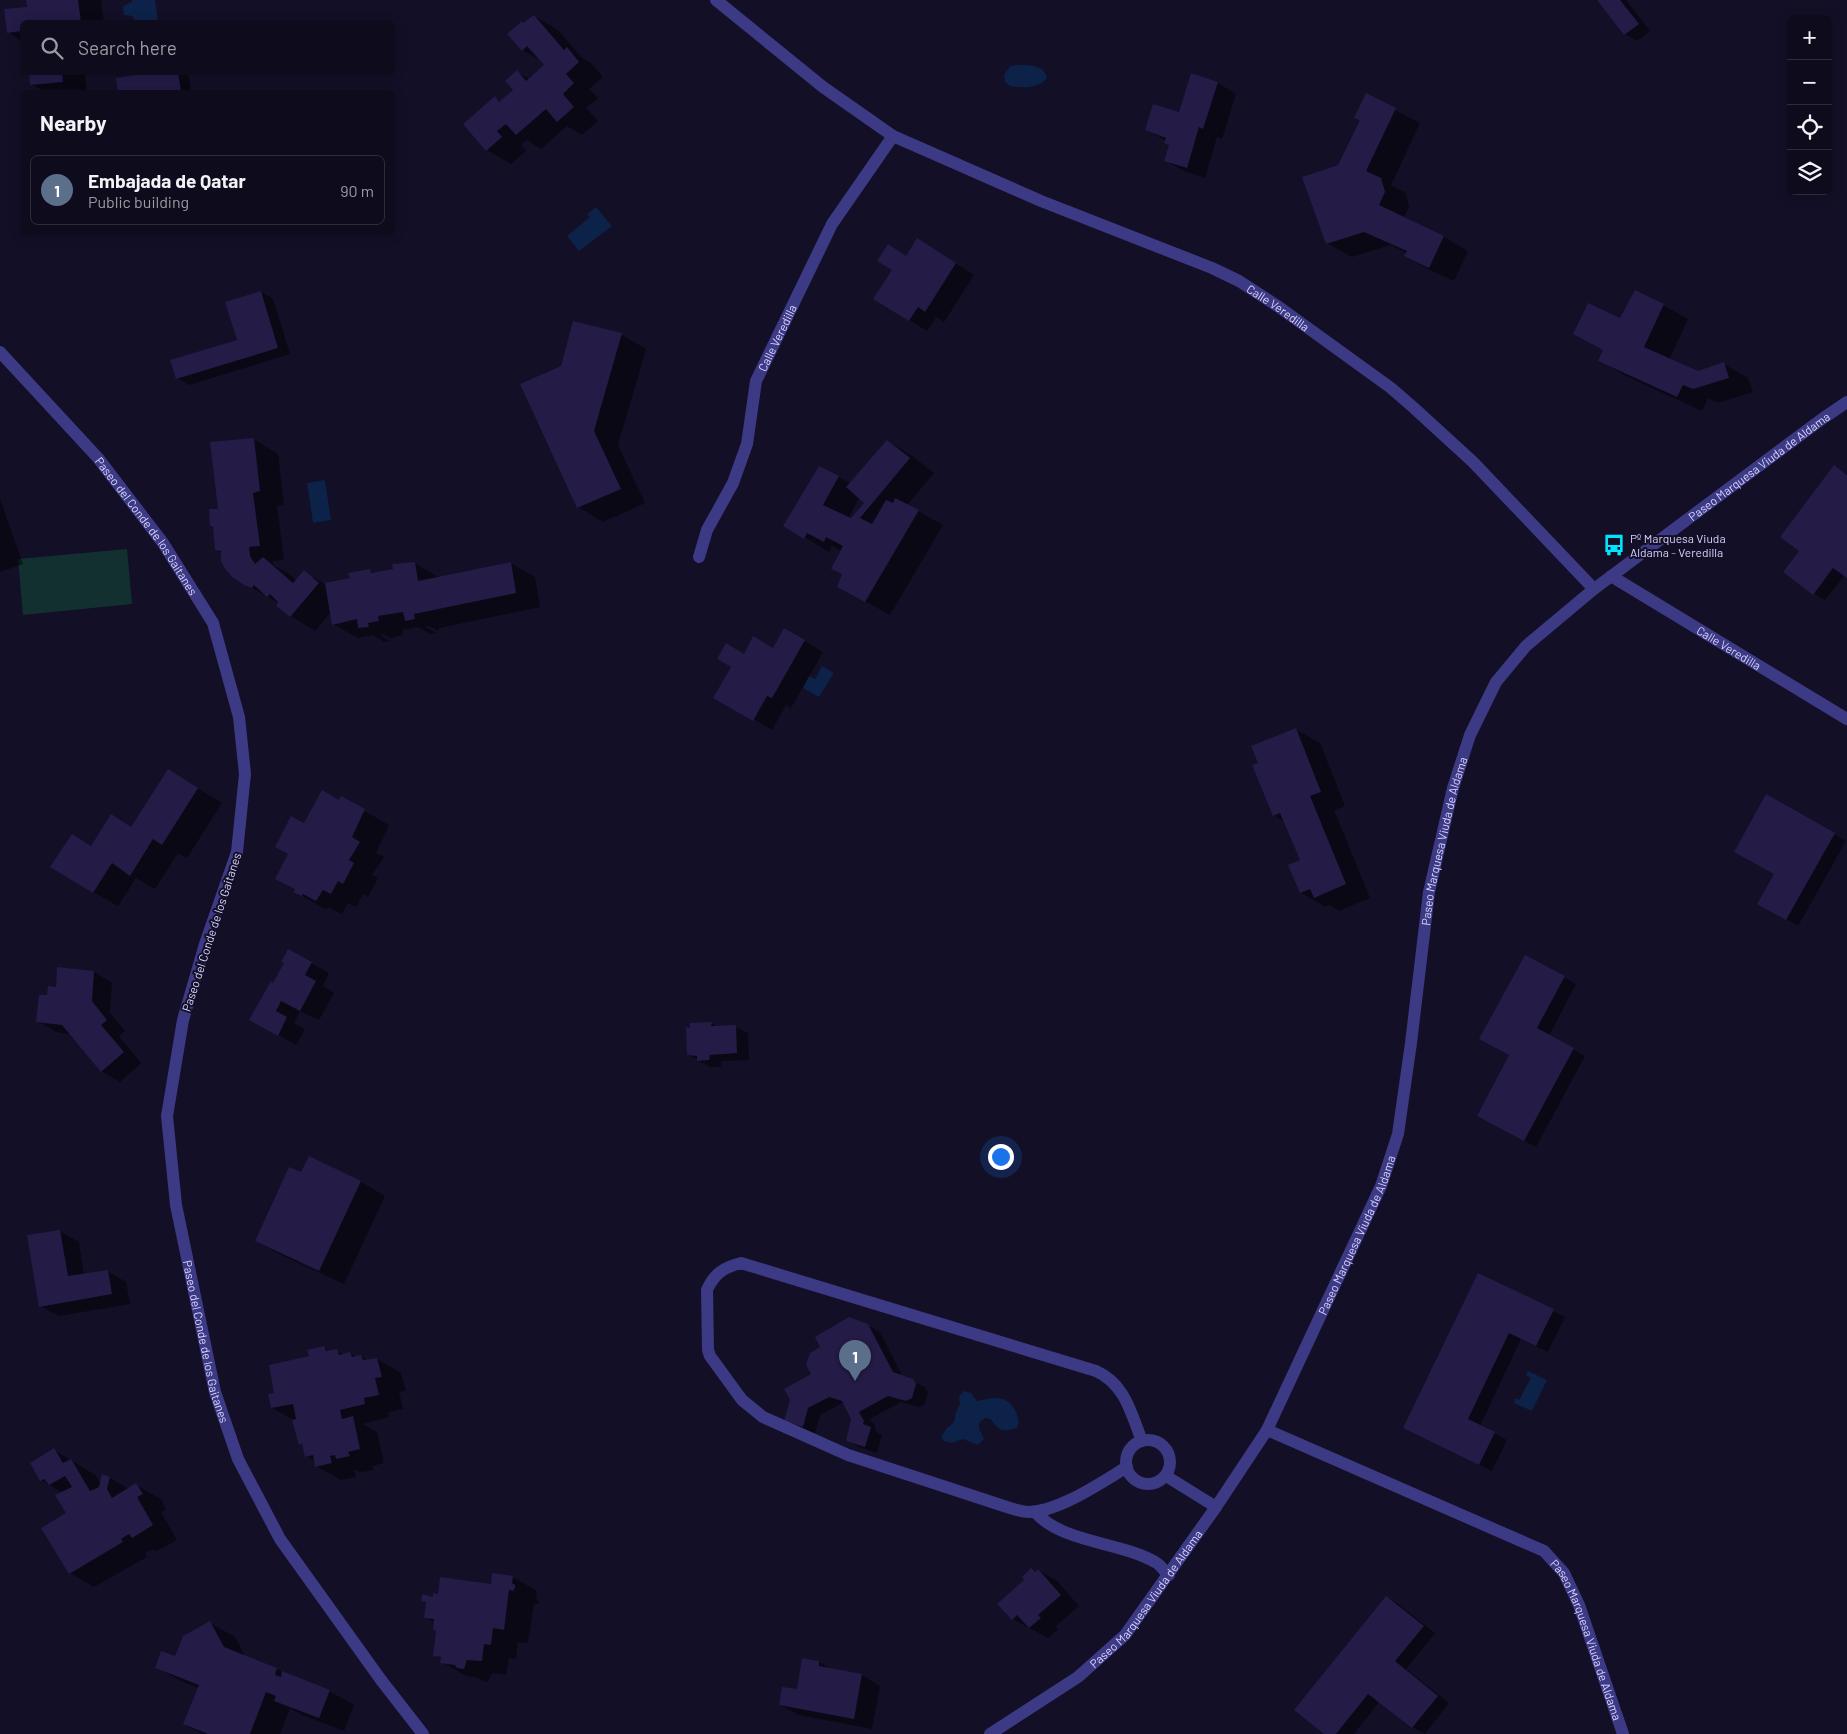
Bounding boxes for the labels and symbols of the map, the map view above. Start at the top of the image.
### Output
street label: Calle Veredilla [1244,281,1312,334]
street label: Calle Veredilla [755,302,799,373]
street label: Paseo Marquesa Viuda de Aldama [1685,409,1832,523]
street label: Paseo del Conde de los Gaitanes [93,454,201,598]
place label: Pº Marquesa Viuda Aldama - Veredilla [1630,531,1726,559]
bus stop icon: Pº Marquesa Viuda Aldama - Veredilla [1601,532,1627,558]
street label: Calle Veredilla [1694,623,1764,672]
street label: Paseo Marquesa Viuda de Aldama [1418,755,1470,926]
street label: Paseo del Conde de los Gaitanes [179,851,243,1013]
your location [988,1144,1014,1170]
street label: Paseo Marquesa Viuda de Aldama [1315,1154,1398,1317]
street label: Paseo del Conde de los Gaitanes [181,1259,232,1425]
pin: 1 [839,1340,871,1381]
street label: Paseo Marquesa Viuda de Aldama [1087,1527,1205,1670]
street label: Paseo Marquesa Viuda de Aldama [1548,1556,1625,1722]

